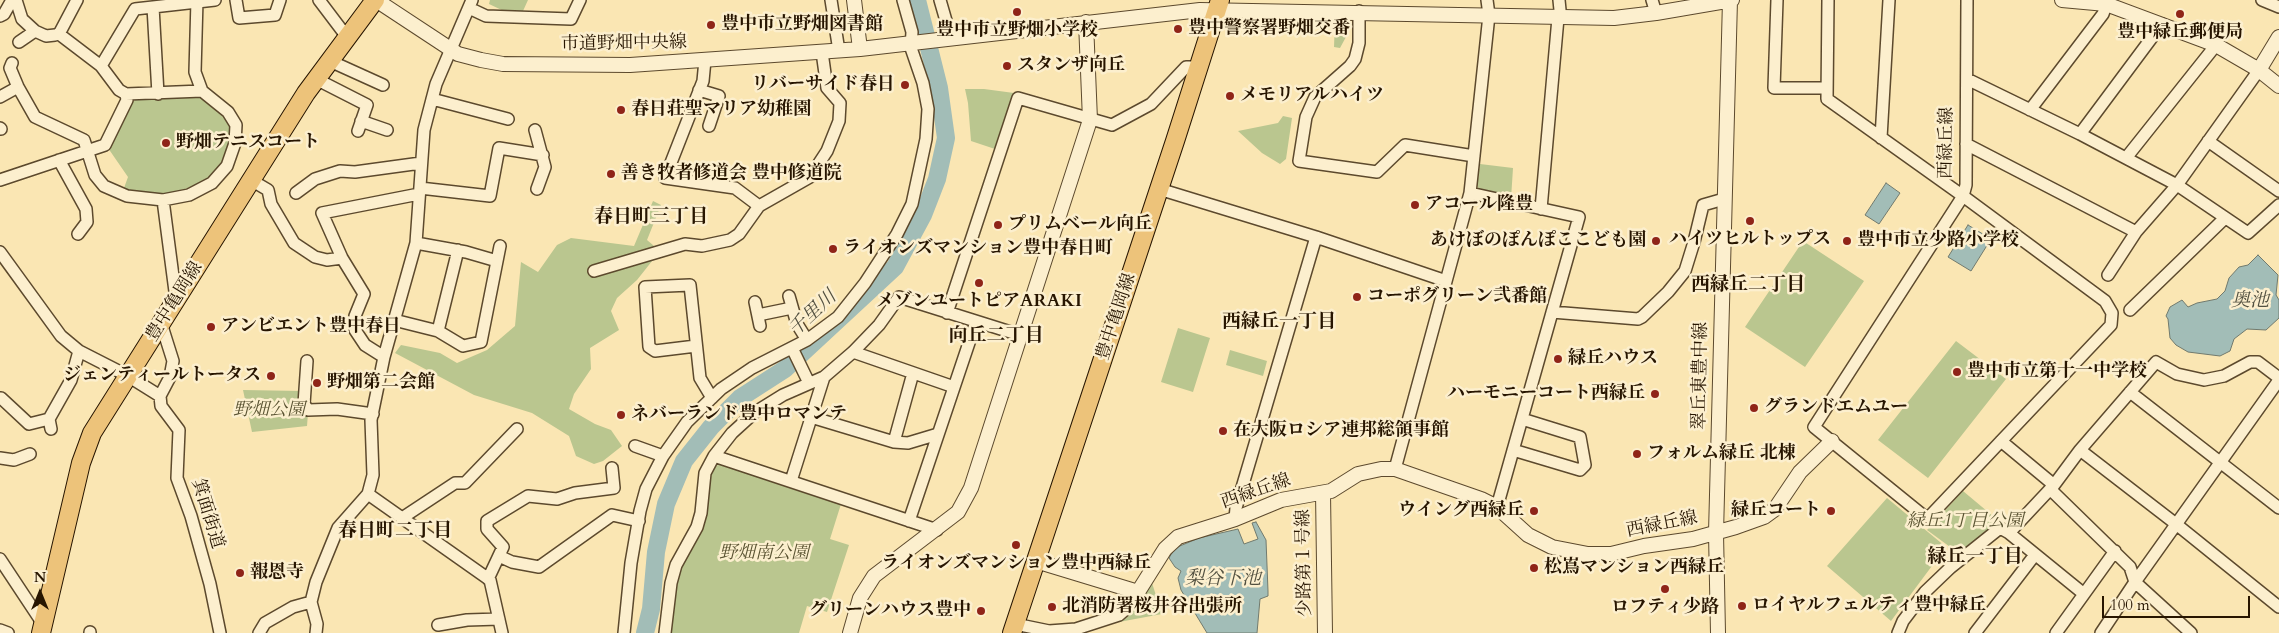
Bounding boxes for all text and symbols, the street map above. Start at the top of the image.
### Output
marker: 豊中市立野畑小学校 [1011,6,1023,18]
marker: 豊中緑丘郵便局 [2174,8,2186,20]
place label: 豊中市立野畑図書館 [721,14,883,36]
place label: 豊中警察署野畑交番 [1188,18,1350,40]
marker: 豊中市立野畑図書館 [705,19,717,31]
place label: 豊中市立野畑小学校 [936,20,1098,42]
place label: 豊中緑丘郵便局 [2117,22,2243,44]
marker: 豊中警察署野畑交番 [1172,23,1184,35]
street label: 市道野畑中央線 [561,32,687,56]
place label: スタンザ向丘 [1017,55,1125,77]
marker: スタンザ向丘 [1001,60,1013,72]
place label: リバーサイド春日 [751,74,895,96]
marker: リバーサイド春日 [899,79,911,91]
place label: メモリアルハイツ [1240,85,1384,107]
marker: メモリアルハイツ [1224,90,1236,102]
place label: 春日荘聖マリア幼稚園 [631,99,811,121]
marker: 春日荘聖マリア幼稚園 [615,104,627,116]
street label: 西緑丘線 [1936,107,1958,179]
place label: 野畑テニスコート [176,132,320,154]
marker: 野畑テニスコート [160,137,172,149]
place label: 善き牧者修道会 豊中修道院 [621,163,842,185]
marker: 善き牧者修道会 豊中修道院 [605,168,617,180]
place label: アコール隆豊 [1425,194,1533,216]
marker: アコール隆豊 [1409,199,1421,211]
district label: 春日町三丁目 [594,207,708,229]
place label: プリムベール向丘 [1008,214,1152,236]
marker: ハイツヒルトップス [1744,215,1756,227]
marker: プリムベール向丘 [992,219,1004,231]
place label: ハイツヒルトップス [1669,229,1831,251]
place label: あけぼのぽんぽここども園 [1430,230,1646,252]
place label: 豊中市立少路小学校 [1857,230,2019,252]
marker: あけぼのぽんぽここども園 [1650,235,1662,247]
marker: 豊中市立少路小学校 [1841,235,1853,247]
place label: ライオンズマンション豊中春日町 [843,238,1113,260]
marker: ライオンズマンション豊中春日町 [827,243,839,255]
street label: 豊中亀岡線 [142,258,208,346]
street label: 豊中亀岡線 [1093,271,1141,363]
district label: 西緑丘二丁目 [1691,275,1805,297]
marker: メゾンユートピアARAKI [973,277,985,289]
water label: 千里川 [784,286,842,342]
place label: コーポグリーン弐番館 [1367,286,1547,308]
place label: メゾンユートピアARAKI [876,291,1082,313]
marker: コーポグリーン弐番館 [1351,291,1363,303]
water label: 奥池 [2231,291,2269,313]
district label: 西緑丘一丁目 [1222,312,1336,334]
place label: アンビエント豊中春日 [221,316,401,338]
marker: アンビエント豊中春日 [205,321,217,333]
street label: 翠丘東豊中線 [1689,322,1713,430]
district label: 向丘二丁目 [949,326,1043,348]
place label: 緑丘ハウス [1568,348,1658,370]
marker: 緑丘ハウス [1552,353,1564,365]
place label: 豊中市立第十一中学校 [1967,361,2147,383]
place label: ジェンティールトータス [63,365,261,387]
marker: 豊中市立第十一中学校 [1951,366,1963,378]
marker: ジェンティールトータス [265,370,277,382]
place label: 野畑第二会館 [327,372,435,394]
marker: 野畑第二会館 [311,377,323,389]
place label: ハーモニーコート西緑丘 [1447,383,1645,405]
marker: ハーモニーコート西緑丘 [1649,388,1661,400]
place label: グランドエムユー [1764,397,1908,419]
park label: 野畑公園 [233,400,305,422]
marker: グランドエムユー [1748,402,1760,414]
place label: ネバーランド豊中ロマンテ [631,404,847,426]
marker: ネバーランド豊中ロマンテ [615,409,627,421]
place label: 在大阪ロシア連邦総領事館 [1233,420,1449,442]
marker: 在大阪ロシア連邦総領事館 [1217,425,1229,437]
place label: フォルム緑丘 北棟 [1647,443,1796,465]
marker: フォルム緑丘 北棟 [1631,448,1643,460]
street label: 西緑丘線 [1218,470,1294,514]
street label: 箕面街道 [186,476,228,552]
place label: ウイング西緑丘 [1398,500,1524,522]
place label: 緑丘コート [1731,500,1821,522]
marker: ウイング西緑丘 [1528,505,1540,517]
marker: 緑丘コート [1825,505,1837,517]
street label: 西緑丘線 [1625,508,1699,542]
street label: 少路第１号線 [1293,509,1317,617]
park label: 緑丘1丁目公園 [1906,511,2024,533]
district label: 春日町二丁目 [338,521,452,543]
marker: ライオンズマンション豊中西緑丘 [1010,539,1022,551]
park label: 野畑南公園 [719,543,809,565]
district label: 緑丘一丁目 [1928,547,2022,569]
place label: ライオンズマンション豊中西緑丘 [881,553,1151,575]
place label: 松嶌マンション西緑丘 [1544,557,1724,579]
place label: 報恩寺 [250,562,304,584]
marker: 松嶌マンション西緑丘 [1528,562,1540,574]
marker: 報恩寺 [234,567,246,579]
north arrow [15,568,65,618]
text: N [34,568,46,587]
water label: 梨谷下池 [1185,569,1261,591]
marker: ロフティ少路 [1659,583,1671,595]
scale bar [2104,586,2252,618]
place label: ロイヤルフェルティ豊中緑丘 [1752,595,1986,617]
text: 100 m [2110,595,2150,615]
place label: 北消防署桜井谷出張所 [1062,596,1242,618]
place label: ロフティ少路 [1611,597,1719,619]
place label: グリーンハウス豊中 [809,600,971,622]
marker: ロイヤルフェルティ豊中緑丘 [1736,600,1748,612]
marker: 北消防署桜井谷出張所 [1046,601,1058,613]
marker: グリーンハウス豊中 [975,605,987,617]

